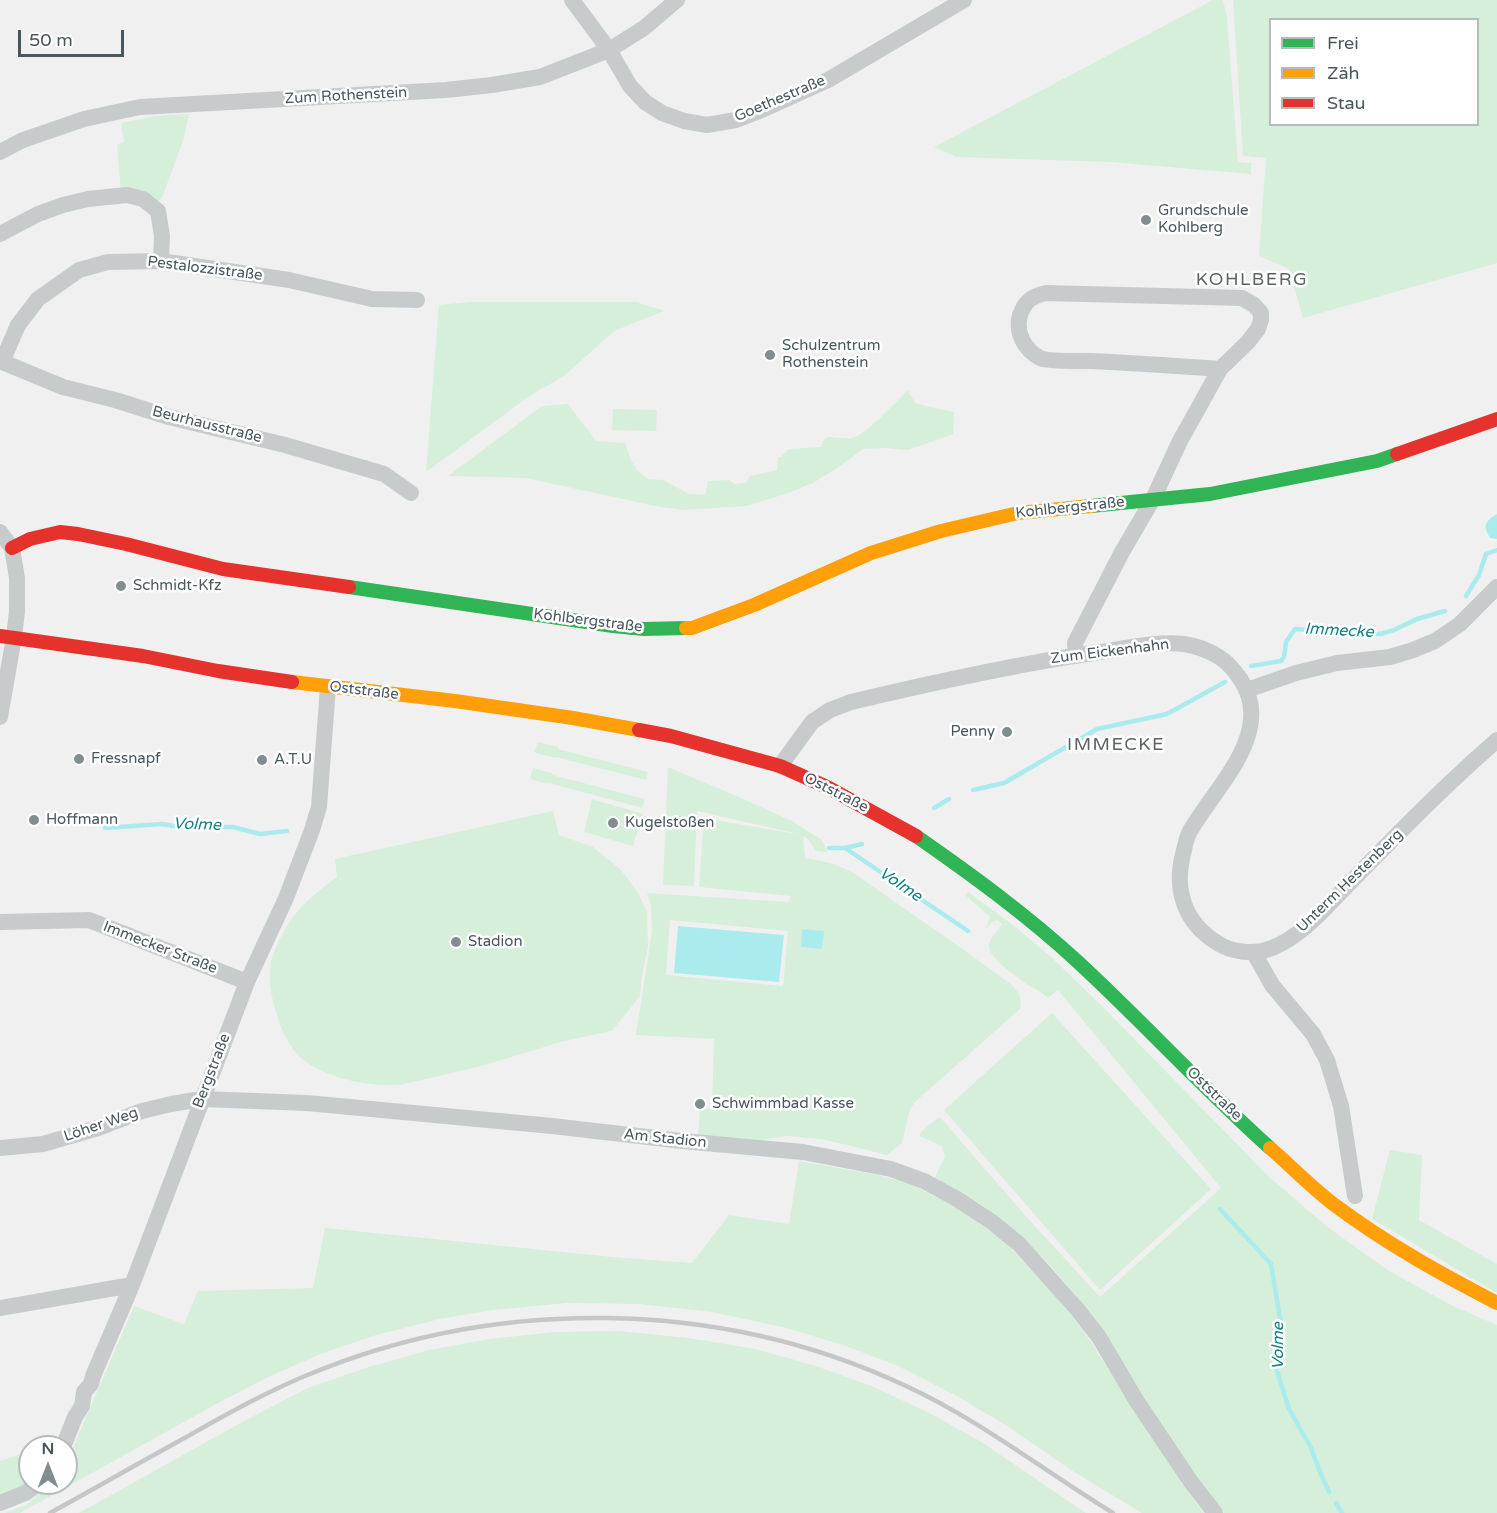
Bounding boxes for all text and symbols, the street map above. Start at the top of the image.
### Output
scale bar [21,18,128,56]
legend [1269,18,1479,126]
text: 50 m [29,29,73,51]
text: Frei [1327,32,1359,54]
text: Zäh [1327,62,1360,84]
street label: Goethestraße [732,72,828,126]
street label: Zum Rothenstein [284,84,408,108]
text: Stau [1327,92,1366,114]
place label: Grundschule Kohlberg [1158,202,1248,237]
marker: Grundschule Kohlberg [1139,213,1153,227]
street label: Pestalozzistraße [146,253,264,285]
district label: KOHLBERG [1196,269,1308,291]
place label: Schulzentrum Rothenstein [782,337,880,372]
marker: Schulzentrum Rothenstein [763,348,777,362]
street label: Beurhausstraße [150,403,264,447]
street label: Kohlbergstraße [1015,493,1125,523]
place label: Schmidt-Kfz [133,577,221,595]
marker: Schmidt-Kfz [114,579,128,593]
street label: Kohlbergstraße [532,605,644,637]
water label: Immecke [1304,620,1374,642]
street label: Zum Eickenhahn [1050,636,1170,668]
street label: Oststraße [328,678,400,704]
place label: Penny [950,723,995,741]
marker: Penny [1000,725,1014,739]
district label: IMMECKE [1067,734,1165,756]
place label: Fressnapf [91,750,161,768]
place label: A.T.U [274,751,312,769]
marker: Fressnapf [72,752,86,766]
marker: A.T.U [255,753,269,767]
street label: Oststraße [801,769,871,817]
place label: Hoffmann [46,811,118,829]
marker: Hoffmann [27,813,41,827]
place label: Kugelstoßen [625,814,715,832]
water label: Volme [173,815,221,835]
marker: Kugelstoßen [606,816,620,830]
street label: Unterm Hestenberg [1293,826,1407,936]
water label: Volme [875,864,925,906]
street label: Immecker Straße [100,918,220,978]
place label: Stadion [468,933,523,951]
marker: Stadion [449,935,463,949]
street label: Bergstraße [190,1031,234,1111]
street label: Oststraße [1183,1063,1245,1125]
place label: Schwimmbad Kasse [712,1095,854,1113]
marker: Schwimmbad Kasse [693,1097,707,1111]
street label: Löher Weg [61,1104,141,1146]
street label: Am Stadion [623,1126,707,1152]
water label: Volme [1269,1322,1289,1370]
north arrow [18,1435,78,1495]
text: N [42,1439,54,1459]

